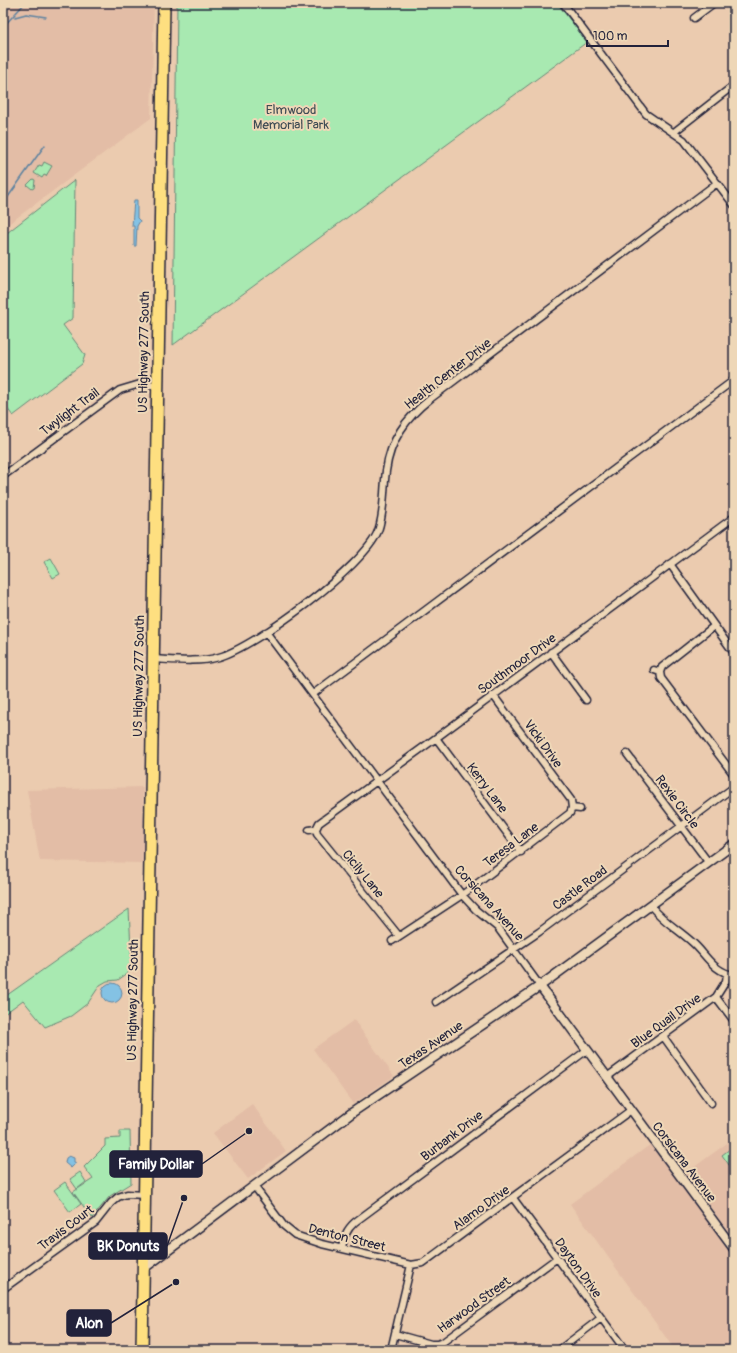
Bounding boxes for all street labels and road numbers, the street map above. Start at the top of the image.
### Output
street label: US Highway 277 South [135,291,153,413]
street label: Health Center Drive [401,335,495,413]
street label: Twylight Trail [37,384,103,440]
street label: US Highway 277 South [130,615,148,737]
street label: Southmoor Drive [475,630,560,698]
street label: Vicki Drive [520,717,566,771]
street label: Kerry Lane [463,760,511,817]
street label: Rexie Circle [652,772,703,832]
street label: Teresa Lane [480,819,542,871]
street label: Cicily Lane [339,847,388,902]
street label: Corsicana Avenue [451,862,528,945]
street label: Castle Road [549,862,611,914]
street label: US Highway 277 South [124,939,142,1061]
street label: Blue Quail Drive [628,990,705,1052]
street label: Texas Avenue [396,1017,467,1072]
street label: Burbank Drive [418,1107,487,1165]
street label: Corsicana Avenue [649,1119,720,1206]
street label: Alamo Drive [449,1182,513,1234]
street label: Travis Court [35,1201,98,1254]
street label: Denton Street [307,1221,388,1256]
street label: Dayton Drive [551,1235,605,1301]
street label: Harwood Street [434,1273,514,1337]

